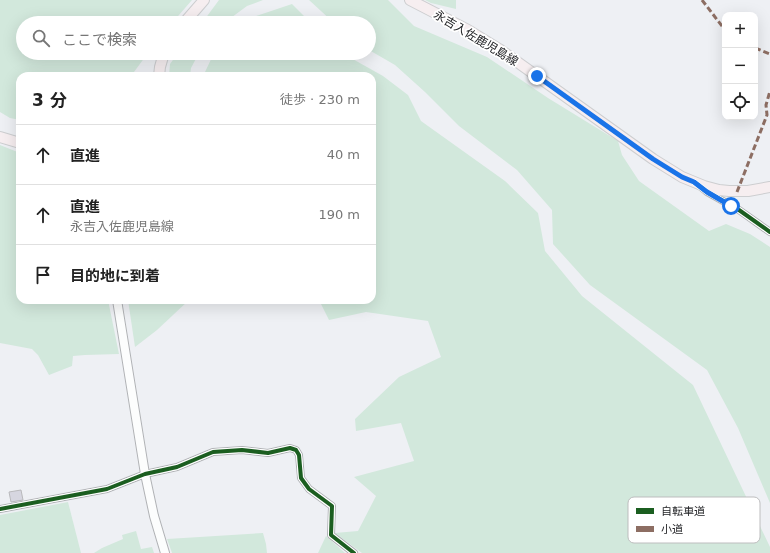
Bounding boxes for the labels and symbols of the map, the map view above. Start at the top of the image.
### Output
street label: 永吉入佐鹿児島線 [431,7,521,69]
route end [528,67,546,85]
route start [722,197,740,215]
legend [628,497,760,543]
text: 自転車道 [661,505,705,518]
text: 小道 [661,523,683,536]

